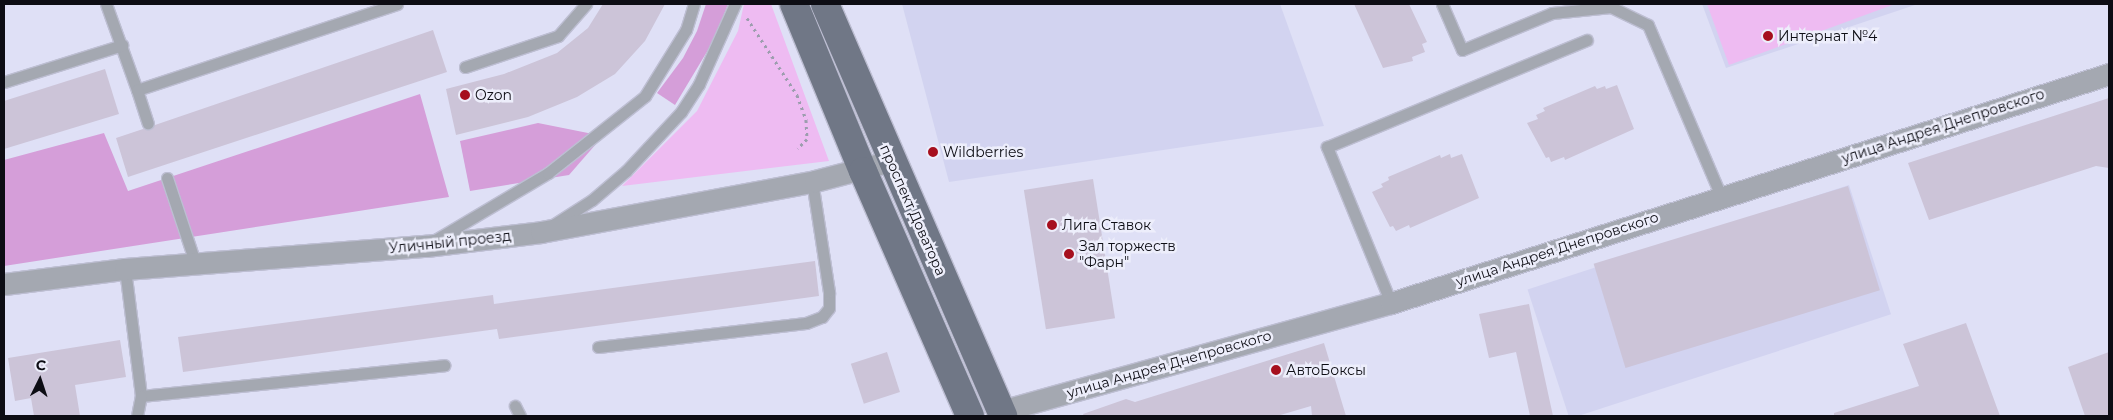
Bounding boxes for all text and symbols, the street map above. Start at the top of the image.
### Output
place label: Интернат №4 [1778,28,1877,44]
marker: Интернат №4 [1762,30,1774,42]
street label: улица Андрея Днепровского [1840,85,2046,167]
place label: Ozon [475,87,512,103]
marker: Ozon [459,89,471,101]
street label: проспект Доватора [877,142,949,278]
place label: Wildberries [943,144,1023,160]
marker: Wildberries [927,146,939,158]
street label: улица Андрея Днепровского [1454,208,1660,290]
place label: Лига Ставок [1062,217,1151,233]
marker: Лига Ставок [1046,219,1058,231]
street label: Уличный проезд [388,227,512,257]
place label: Зал торжеств "Фарн" [1079,238,1176,270]
marker: Зал торжеств "Фарн" [1063,248,1075,260]
street label: улица Андрея Днепровского [1065,327,1273,401]
north arrow [15,355,65,405]
text: С [35,356,47,374]
place label: АвтоБоксы [1286,362,1366,378]
marker: АвтоБоксы [1270,364,1282,376]

